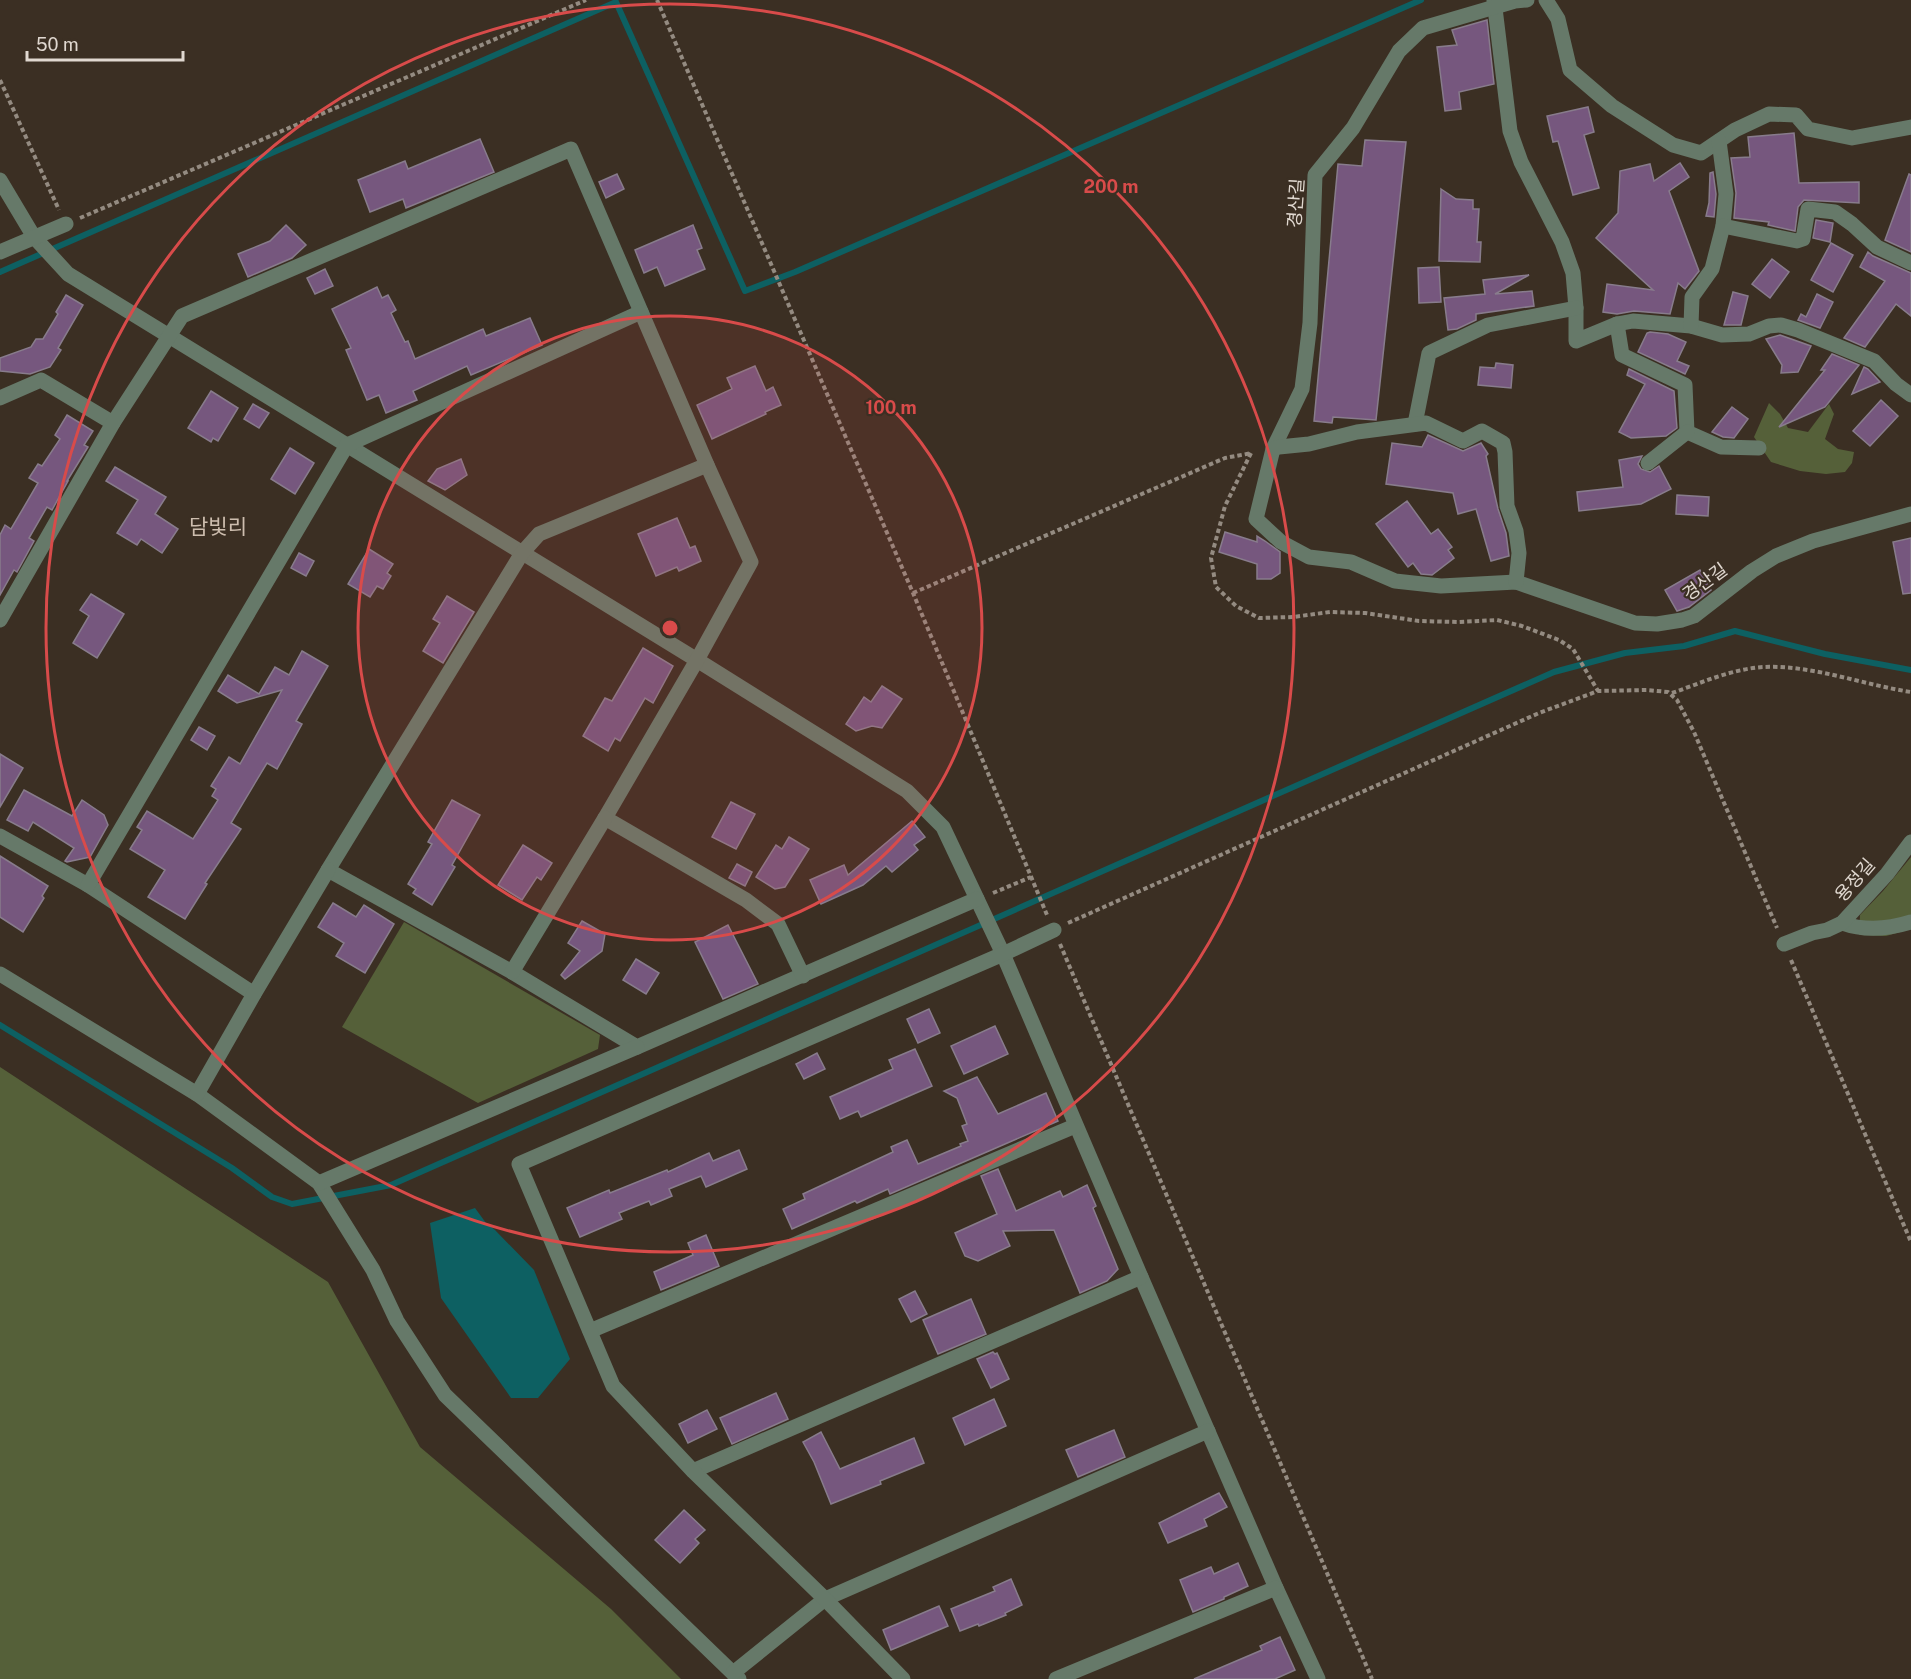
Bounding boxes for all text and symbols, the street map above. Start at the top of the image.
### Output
scale bar [27,24,183,62]
text: 50 m [36,34,79,55]
text: 200 m [1084,176,1138,197]
street label: 경산길 [1283,177,1308,228]
text: 100 m [865,397,917,418]
district label: 담빛리 [189,514,247,539]
street label: 경산길 [1678,558,1731,605]
centre of rings [660,618,680,638]
street label: 용정길 [1830,854,1879,905]

